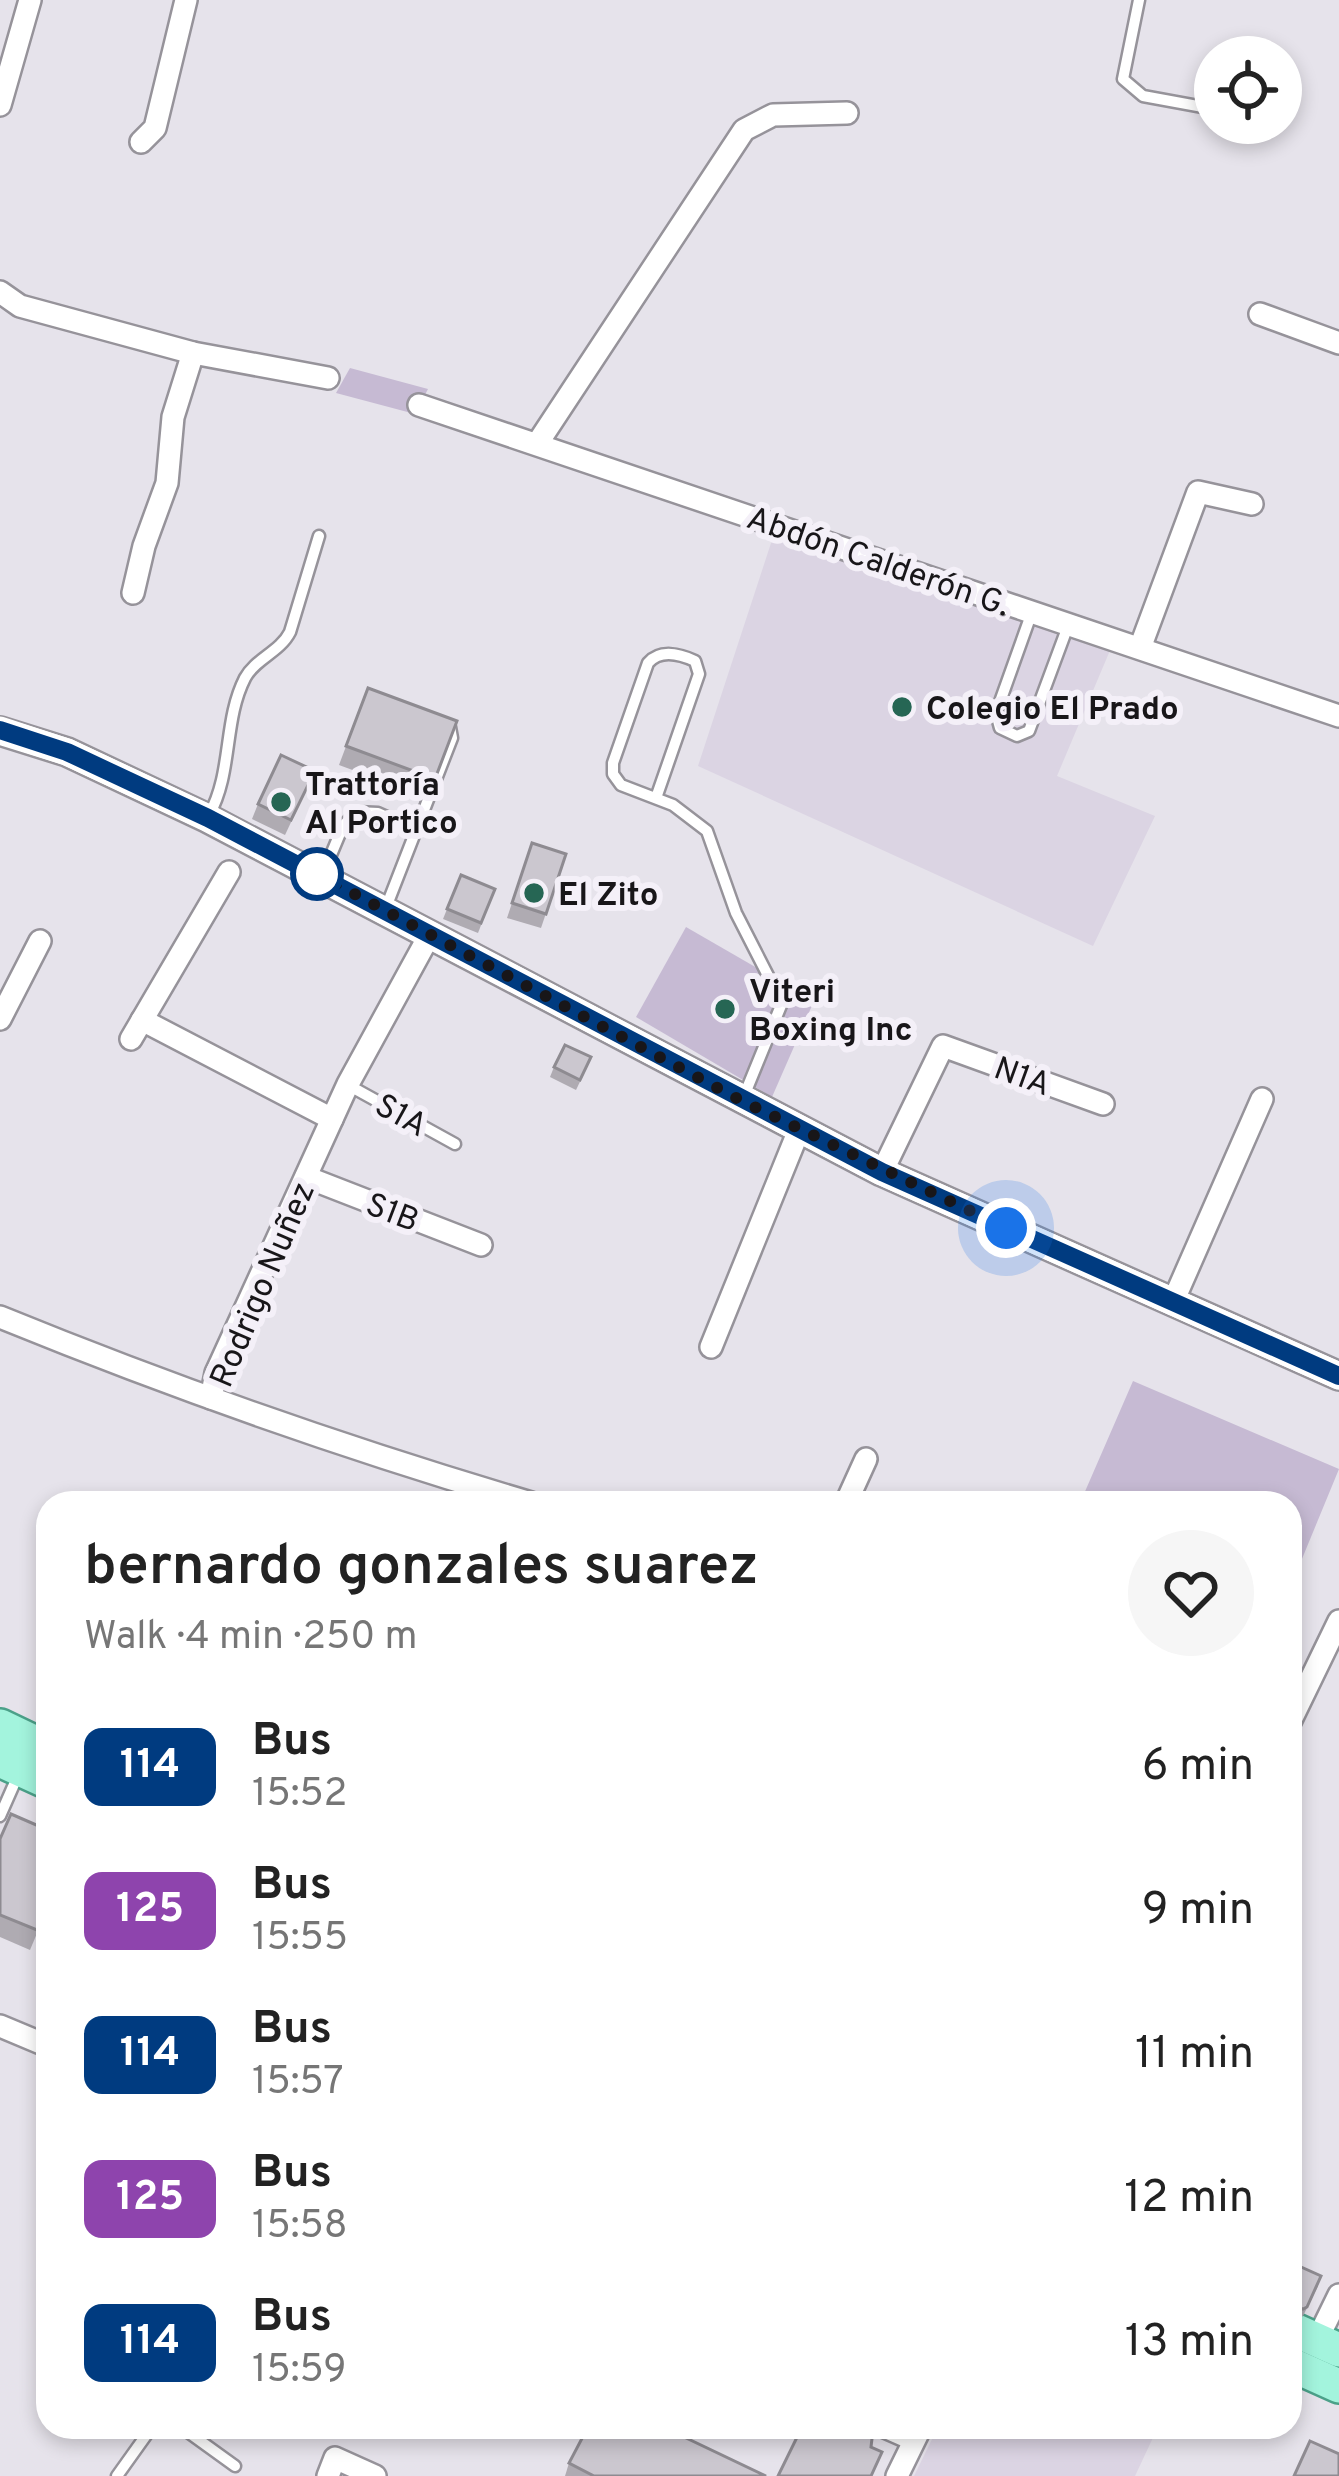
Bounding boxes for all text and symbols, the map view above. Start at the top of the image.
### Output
map controls [1194,36,1302,144]
button: locate [1194,36,1302,144]
street label: Abdón Calderón G. [741,499,1015,629]
place label: Colegio El Prado [926,690,1179,732]
marker: Colegio El Prado [889,694,915,720]
place label: Trattoría Al Portico [305,766,458,846]
marker: Trattoría Al Portico [268,789,294,815]
unlabelled marker [292,849,342,899]
place label: El Zito [558,876,658,918]
marker: El Zito [521,880,547,906]
place label: Viteri Boxing Inc [749,973,913,1053]
marker: Viteri Boxing Inc [712,996,738,1022]
street label: N1A [988,1049,1056,1108]
street label: S1A [366,1086,434,1149]
street label: Rodrigo Nuñez [203,1177,327,1395]
street label: S1B [359,1186,424,1244]
your location [976,1198,1036,1258]
button: heart [1128,1530,1254,1656]
text: bernardo gonzales suarez [84,1533,759,1605]
text: Walk · 4 min · 250 m [84,1614,417,1663]
text: Bus [252,1714,332,1771]
text: 6 min [1142,1739,1254,1796]
text: 114 [120,1740,180,1793]
text: 15:52 [252,1771,347,1820]
text: Bus [252,1858,332,1915]
text: 9 min [1142,1883,1254,1940]
text: 125 [116,1884,184,1937]
text: 15:55 [252,1915,348,1964]
text: Bus [252,2002,332,2059]
text: 11 min [1135,2027,1254,2084]
text: 114 [120,2028,180,2081]
text: 15:57 [252,2059,344,2108]
text: Bus [252,2146,332,2203]
text: 12 min [1124,2171,1254,2228]
text: 125 [116,2172,184,2225]
text: 15:58 [252,2203,348,2252]
text: Bus [252,2290,332,2347]
text: 13 min [1125,2315,1254,2372]
text: 114 [120,2316,180,2369]
text: 15:59 [252,2347,347,2396]

